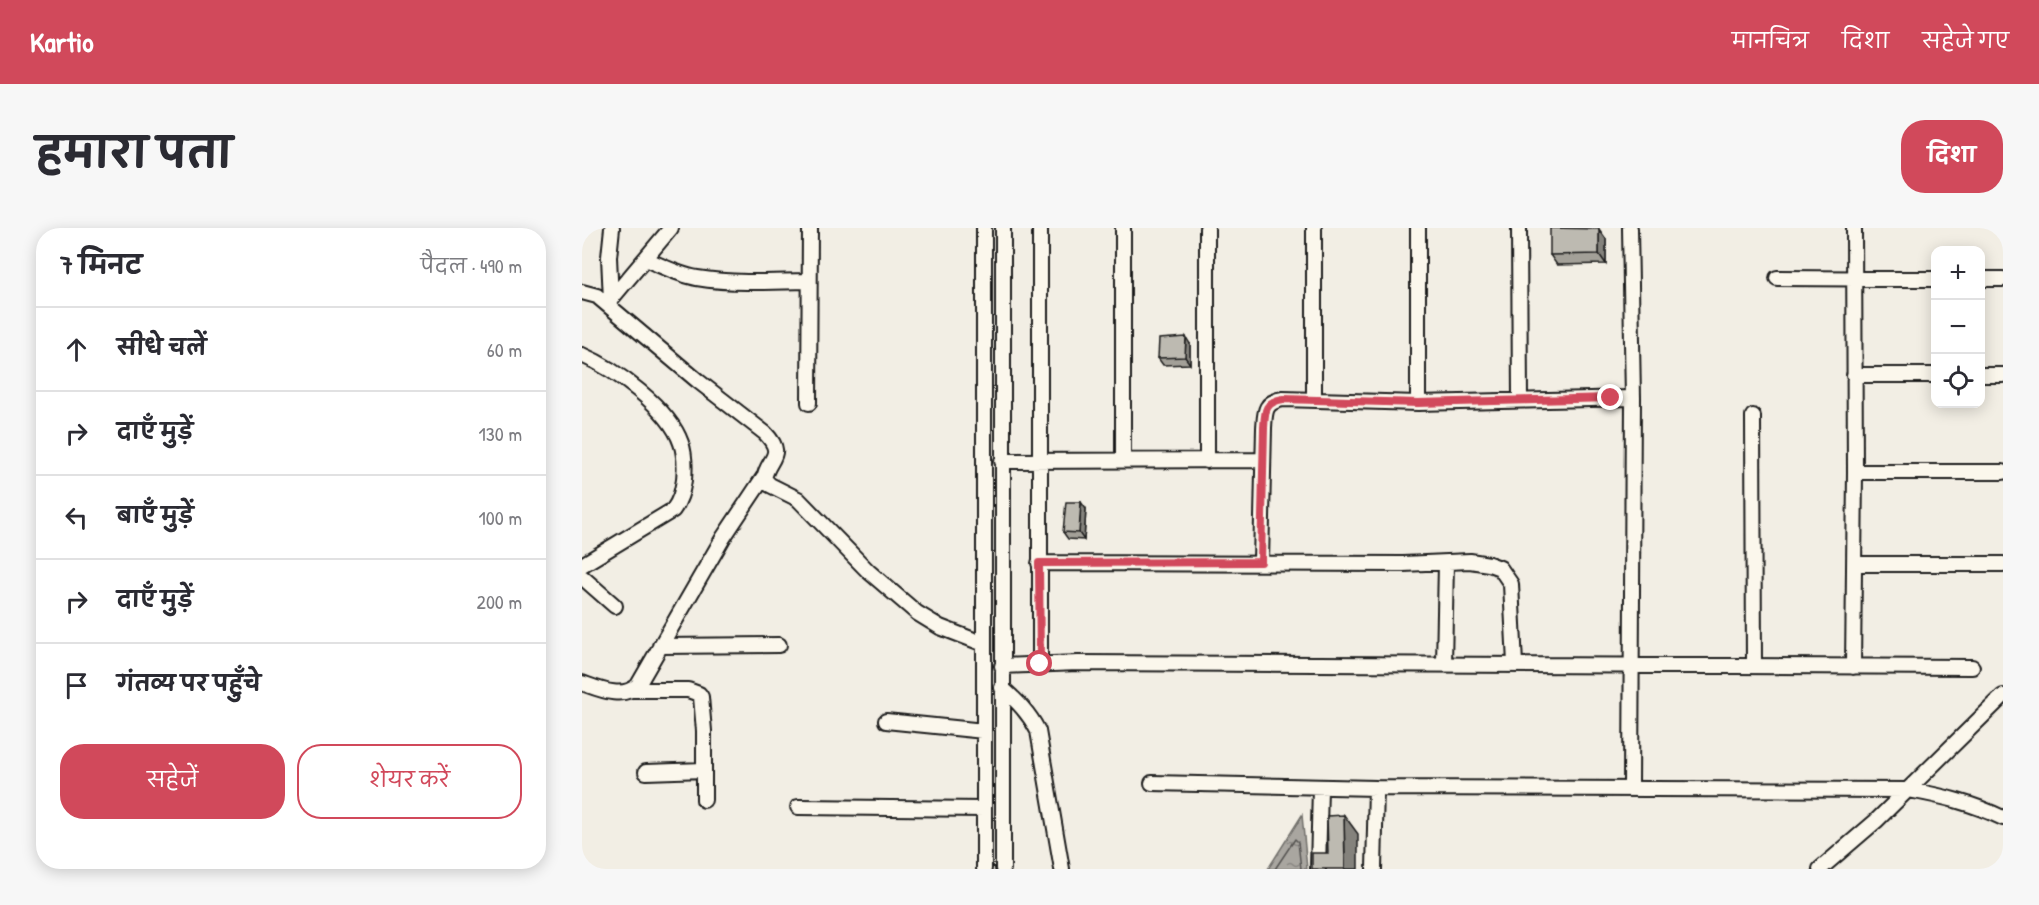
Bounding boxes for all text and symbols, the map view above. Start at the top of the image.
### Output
text: Kartio [30,23,94,61]
text: मानचित्र [1732,26,1809,55]
text: दिशा [1842,26,1889,55]
text: सहेजे गए [1922,26,2009,55]
button: दिशा [1901,120,2003,193]
text: हमारा पता [36,123,232,180]
map controls [1931,246,1985,408]
button: + [1931,246,1985,300]
text: 7 मिनट [60,247,142,282]
text: पैदल · 490 m [421,252,522,279]
button: − [1931,300,1985,354]
text: सीधे चलें [117,332,207,362]
icon: ahead [60,333,93,366]
text: 60 m [487,336,522,363]
button: locate [1931,354,1985,408]
route end [1597,384,1623,410]
text: दाएँ मुड़ें [117,416,193,446]
icon: right [60,417,93,450]
text: 130 m [479,420,522,447]
text: बाएँ मुड़ें [117,500,194,530]
icon: left [60,501,93,534]
text: 100 m [479,504,522,531]
text: दाएँ मुड़ें [117,584,193,614]
icon: right [60,585,93,618]
text: 200 m [477,588,522,615]
route start [1026,650,1052,676]
text: गंतव्य पर पहुँचे [117,668,261,698]
icon: arrive [60,669,93,702]
button: सहेजें [60,744,285,819]
button: शेयर करें [297,744,522,819]

